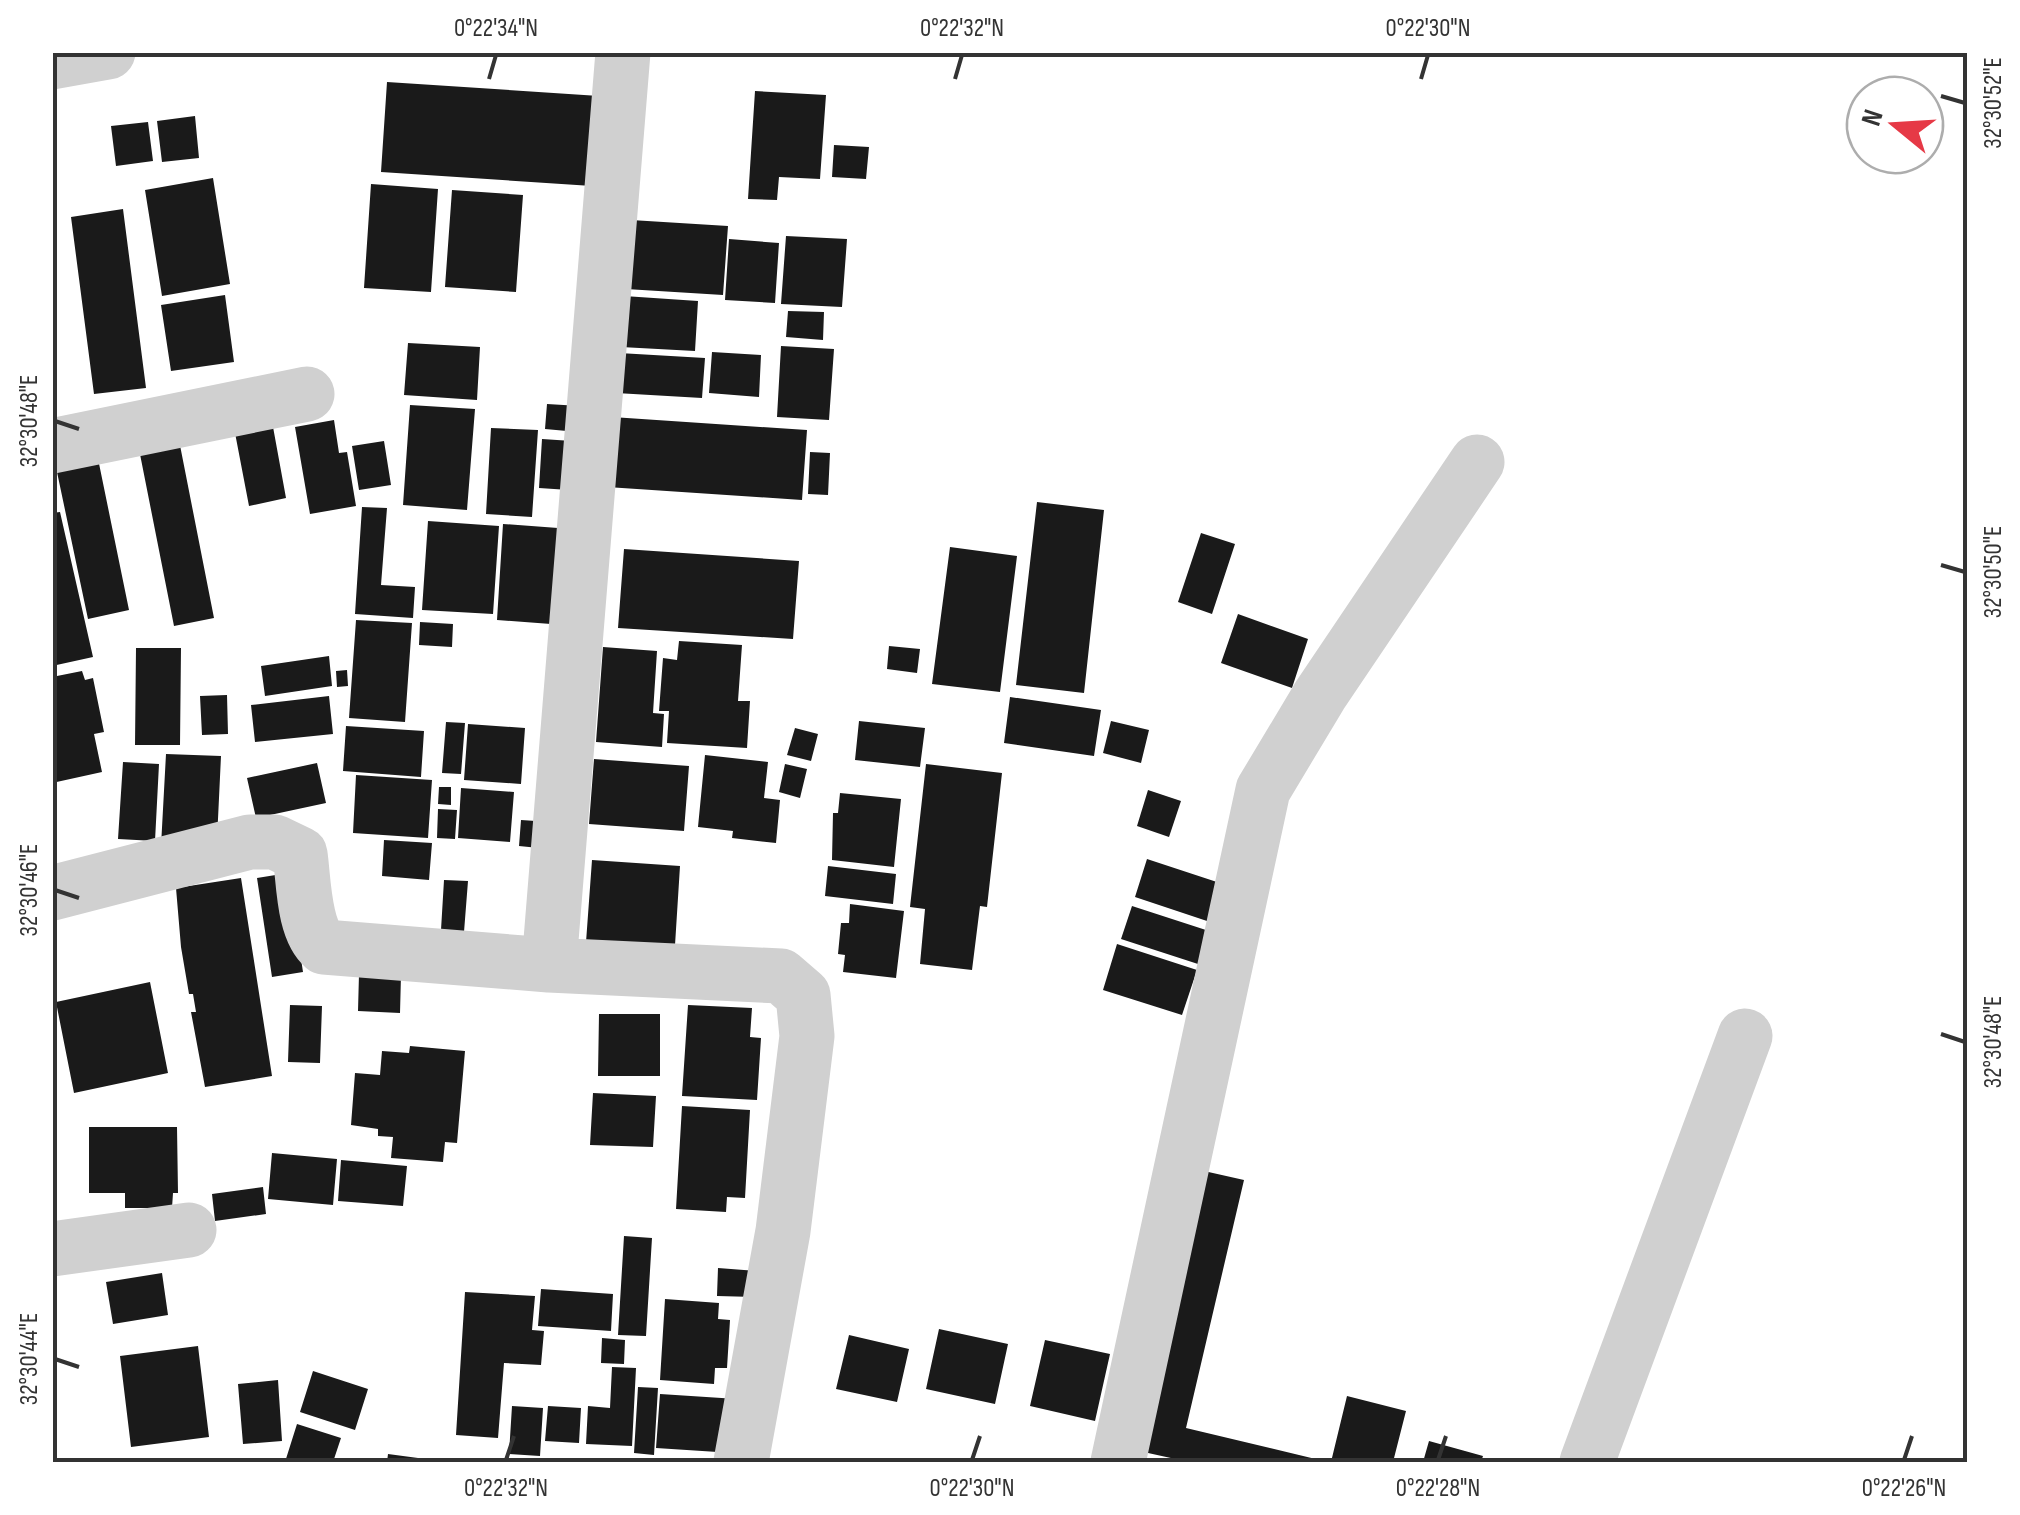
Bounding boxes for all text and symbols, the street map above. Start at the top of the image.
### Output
text: 0°22'34"N [454,13,538,44]
text: 0°22'32"N [920,13,1004,44]
text: 0°22'30"N [1386,13,1470,44]
text: 32°30'52"E [1978,57,2009,149]
north arrow [1845,75,1945,175]
text: N [1855,106,1891,130]
text: 32°30'48"E [14,375,45,467]
text: 32°30'50"E [1978,526,2009,618]
text: 32°30'46"E [14,844,45,936]
text: 32°30'48"E [1978,996,2009,1088]
text: 32°30'44"E [14,1313,45,1405]
text: 0°22'32"N [464,1473,548,1504]
text: 0°22'30"N [930,1473,1014,1504]
text: 0°22'28"N [1396,1473,1480,1504]
text: 0°22'26"N [1862,1473,1946,1504]

